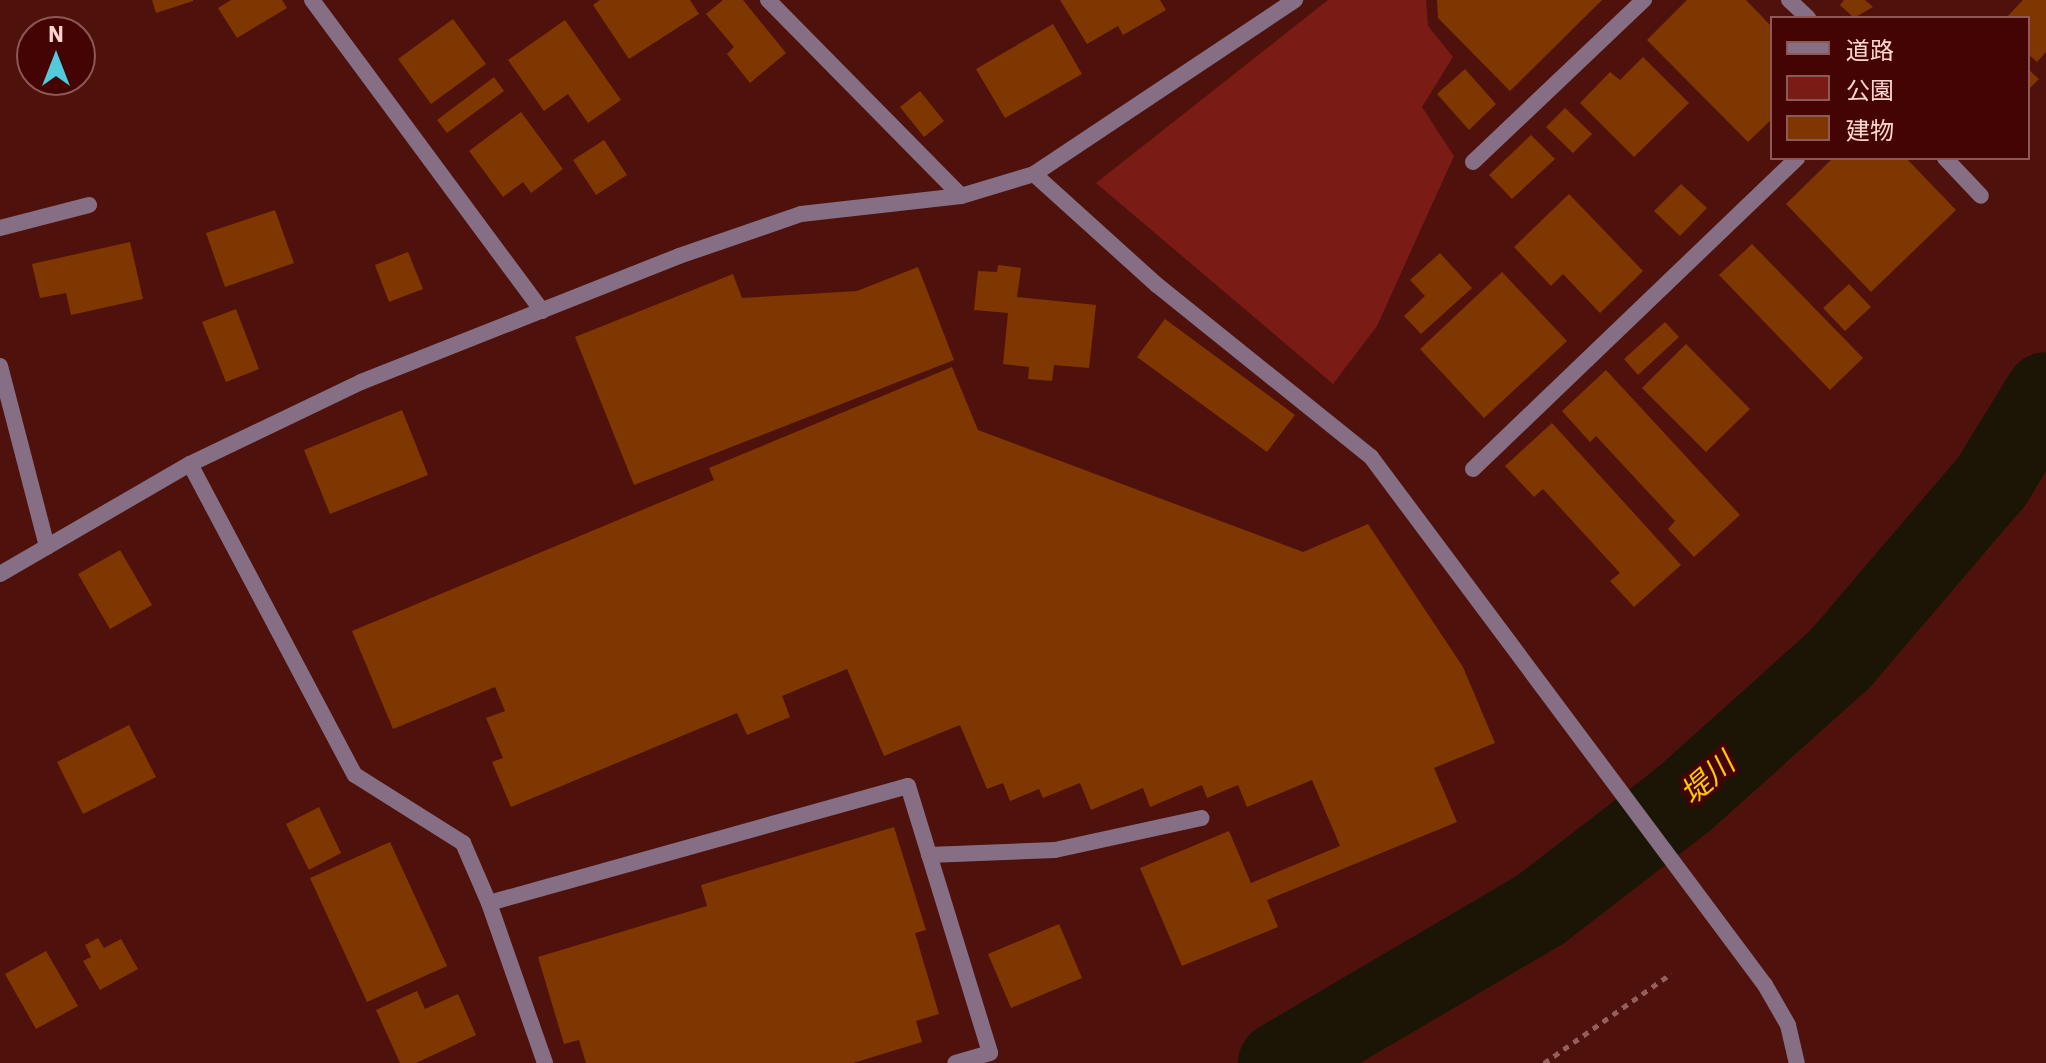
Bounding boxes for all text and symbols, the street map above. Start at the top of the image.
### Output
north arrow [16,16,96,96]
legend [1770,16,2030,160]
text: N [48,19,64,48]
text: 道路 [1846,34,1894,66]
text: 公園 [1846,74,1894,106]
text: 建物 [1846,114,1894,146]
water label: 堤川 [1673,745,1741,811]

